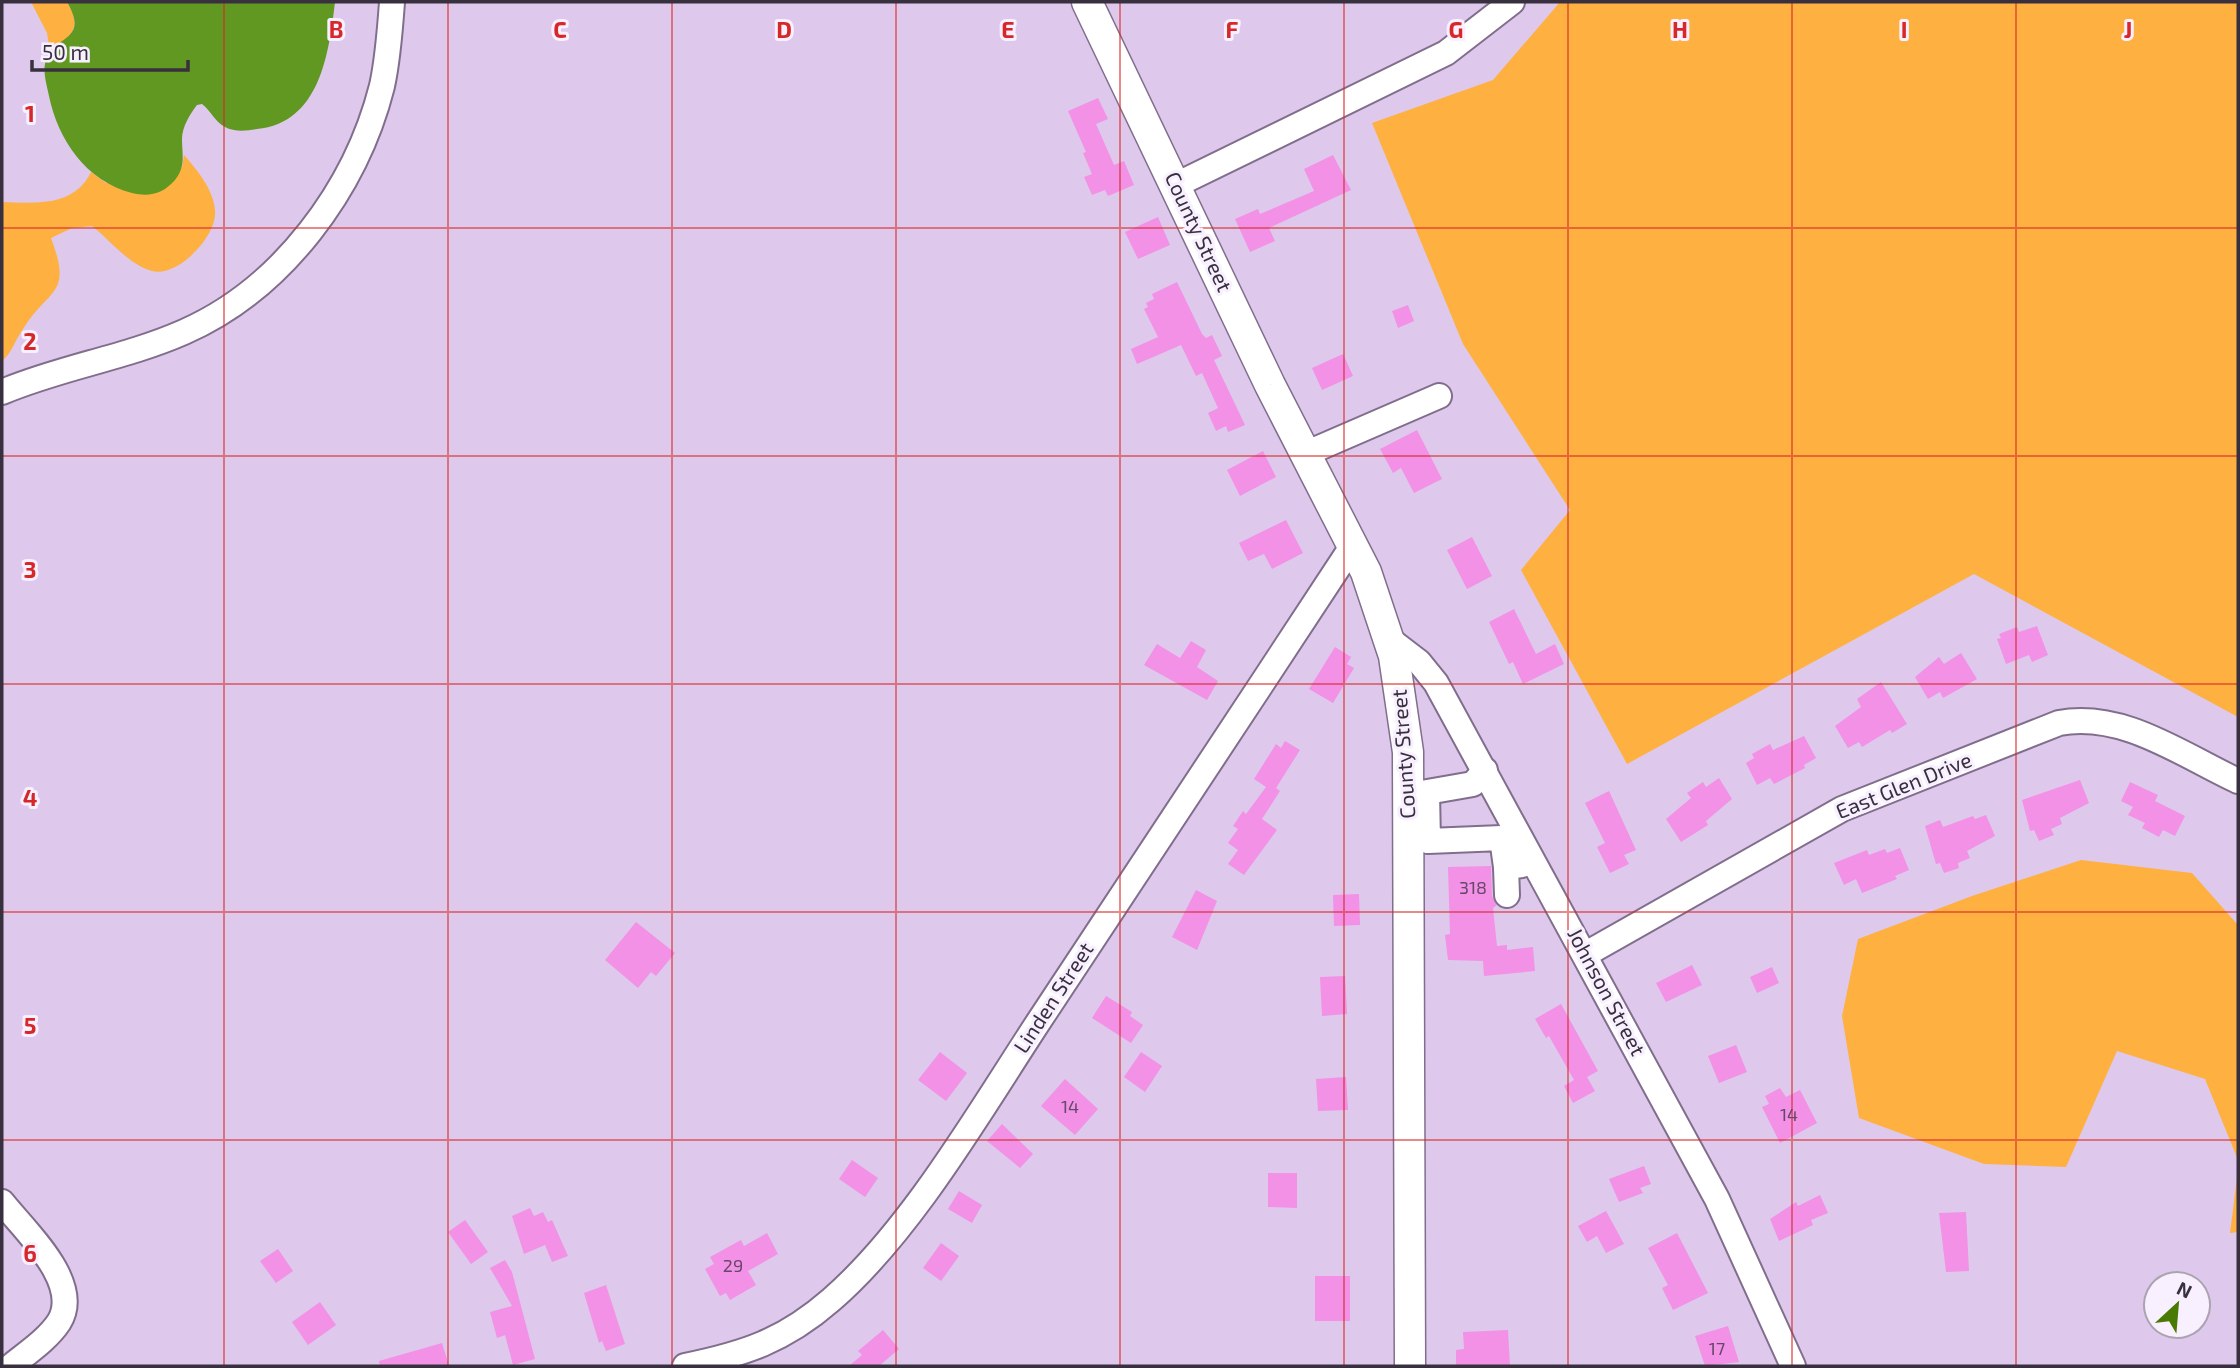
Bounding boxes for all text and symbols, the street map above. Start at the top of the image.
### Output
text: B [329,15,343,43]
text: C [553,15,567,43]
text: D [776,15,792,43]
text: E [1001,15,1015,43]
text: F [1226,15,1239,43]
text: G [1449,15,1463,43]
text: H [1672,15,1688,43]
text: I [1901,15,1907,43]
text: J [2124,15,2132,43]
scale bar [32,28,187,72]
text: 50 m [42,39,89,64]
text: 1 [25,99,35,127]
street label: County Street [1161,167,1238,295]
text: 2 [23,327,37,355]
text: 3 [23,555,37,583]
street label: County Street [1386,689,1419,820]
street label: East Glen Drive [1832,746,1975,823]
text: 4 [23,783,37,811]
house number: 318 [1459,876,1487,898]
street label: Johnson Street [1563,923,1652,1060]
street label: Linden Street [1008,937,1098,1057]
text: 5 [24,1011,36,1039]
house number: 14 [1061,1095,1079,1117]
house number: 14 [1780,1103,1798,1125]
text: 6 [23,1239,37,1267]
house number: 29 [723,1254,743,1276]
north arrow [2142,1270,2212,1340]
text: N [2173,1276,2196,1303]
house number: 17 [1709,1337,1725,1359]

